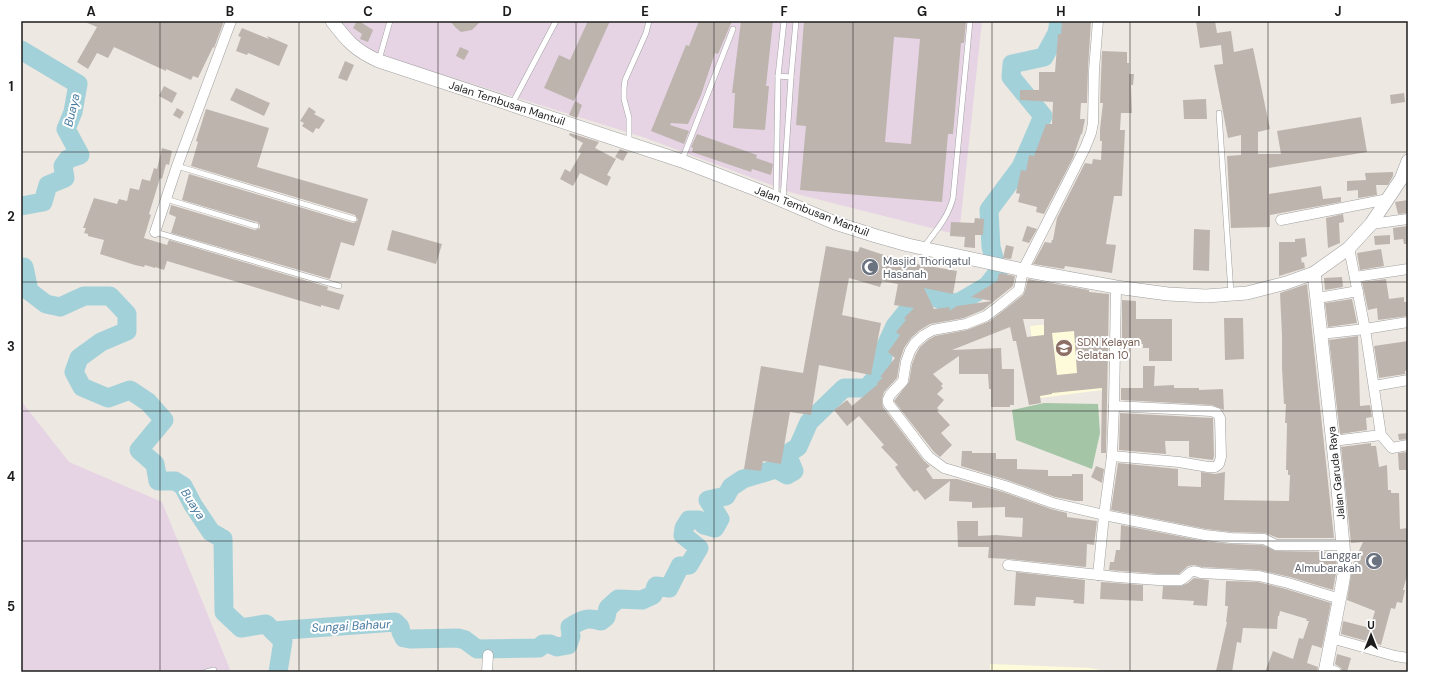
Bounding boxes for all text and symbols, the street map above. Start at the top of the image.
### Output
text: A [86,3,96,20]
text: B [226,3,234,20]
text: C [363,3,373,20]
text: D [502,3,512,20]
text: E [641,3,649,20]
text: F [780,3,788,20]
text: G [917,3,927,20]
text: H [1056,3,1066,20]
text: I [1197,3,1201,20]
text: J [1334,3,1342,20]
text: 1 [9,78,13,95]
street label: Jalan Tembusan Mantuil [447,78,567,128]
water label: Buaya [60,91,84,128]
street label: Jalan Tembusan Mantuil [753,183,871,239]
text: 2 [7,208,15,225]
place label: Masjid Thoriqatul Hasanah [883,254,970,281]
mosque icon: Masjid Thoriqatul Hasanah [860,257,880,277]
place label: SDN Kelayan Selatan 10 [1077,335,1140,362]
text: 3 [7,338,15,355]
school or university icon: SDN Kelayan Selatan 10 [1054,338,1074,358]
street label: Jalan Garuda Raya [1324,426,1348,520]
text: 4 [7,468,15,485]
water label: Buaya [177,486,209,523]
place label: Langgar Almubarakah [1294,548,1361,575]
mosque icon: Langgar Almubarakah [1364,551,1384,571]
text: 5 [7,598,15,615]
north arrow [1351,615,1391,655]
water label: Sungai Bahaur [311,616,391,636]
text: U [1367,618,1375,632]

